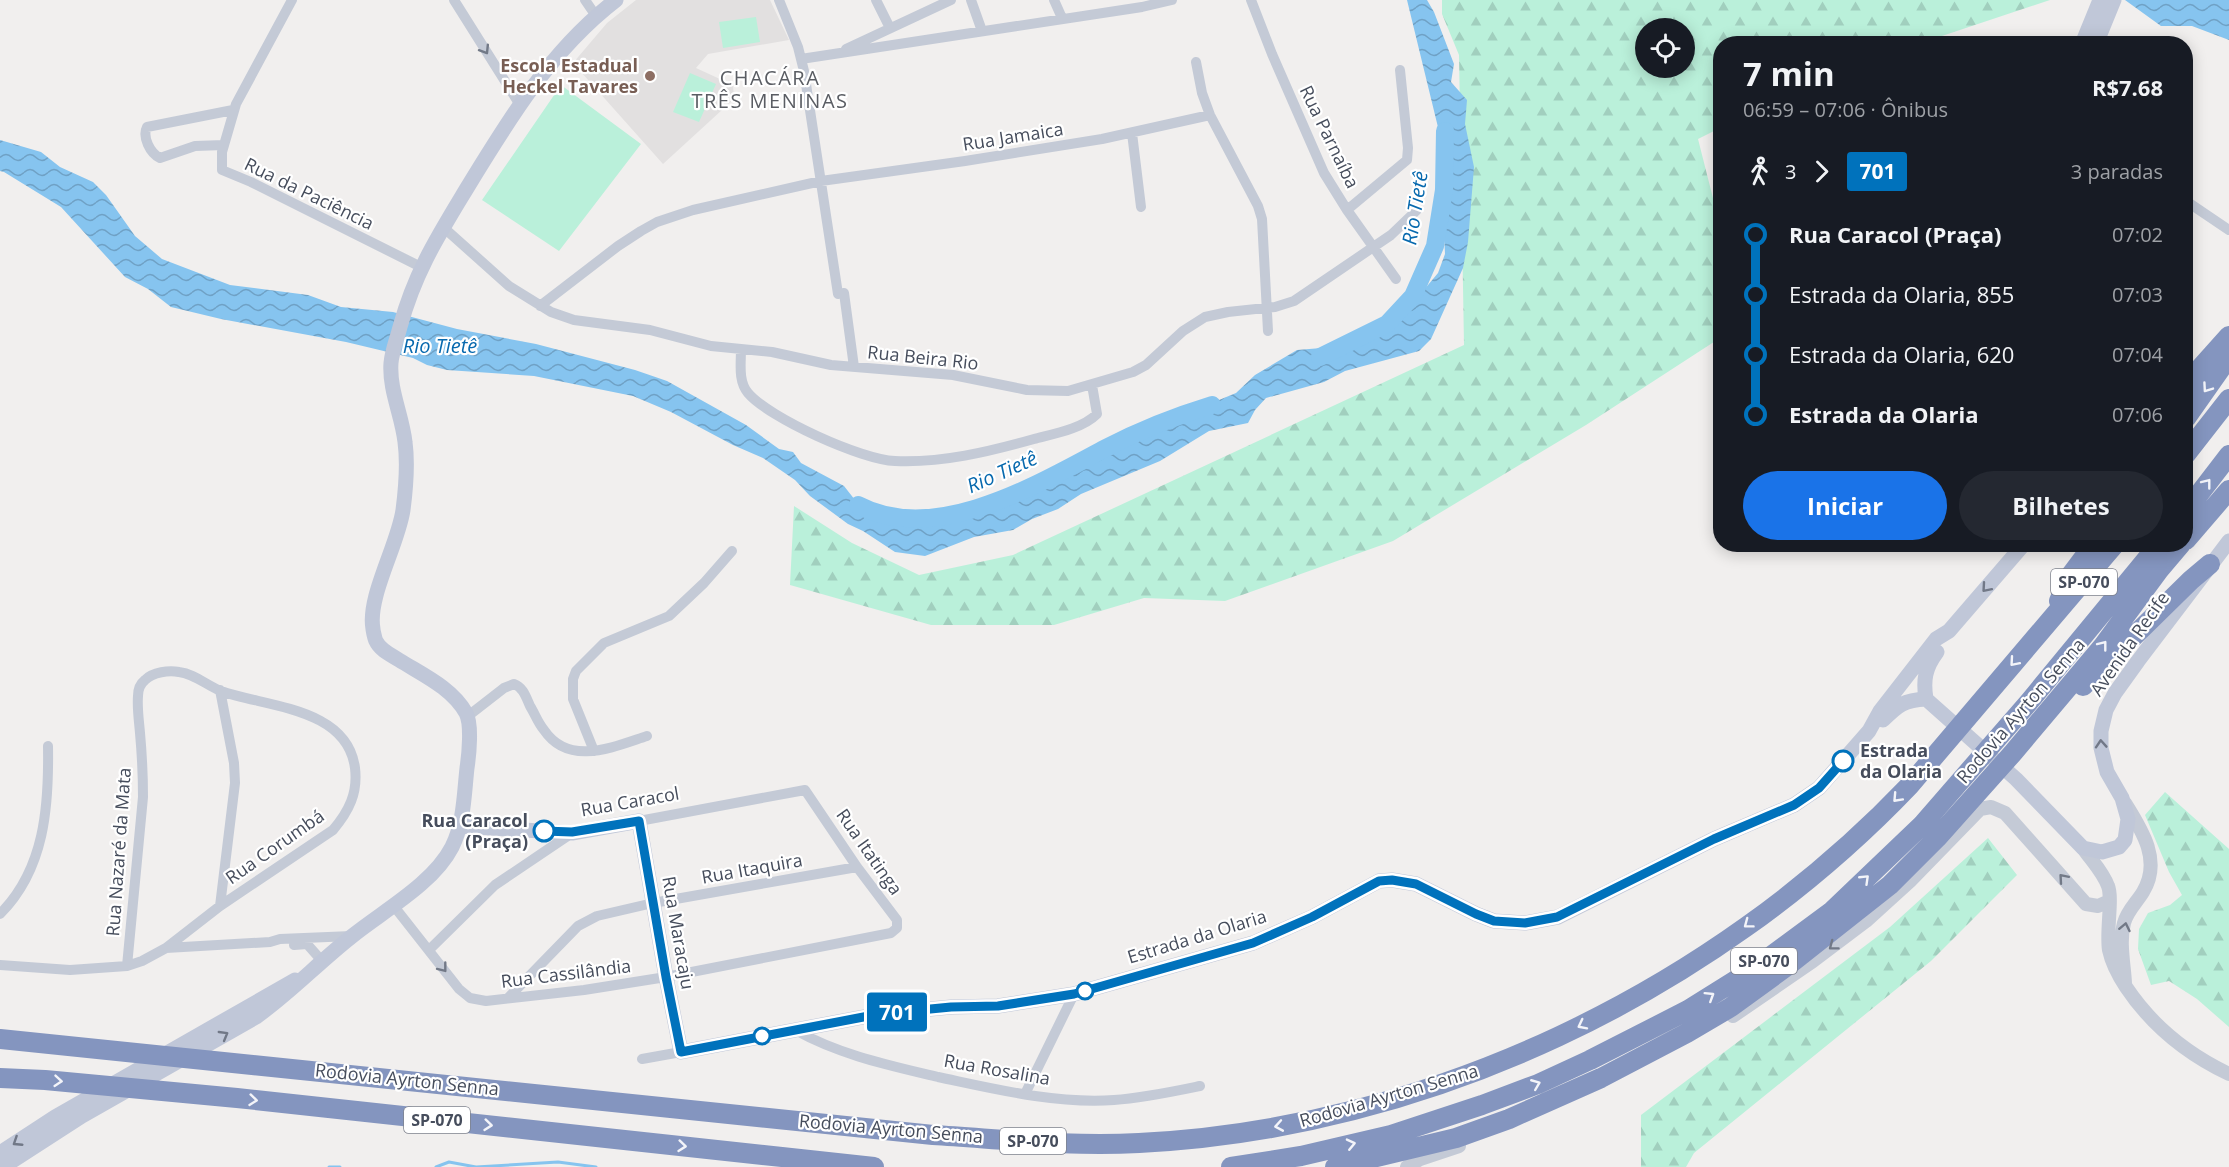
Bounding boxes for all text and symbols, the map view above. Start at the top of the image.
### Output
map controls [1635,18,1695,78]
button: locate [1635,18,1695,78]
one-way arrow [478,43,489,54]
text: 7 min [1743,51,1835,96]
place label: Escola Estadual Heckel Tavares [500,53,638,98]
district label: CHACÁRA TRÊS MENINAS [691,64,849,114]
marker: Escola Estadual Heckel Tavares [643,69,657,83]
text: R$7.68 [2092,72,2163,102]
street label: Rua Parnaíba [1295,81,1365,192]
text: 06:59 – 07:06 · Ônibus [1743,96,1948,123]
street label: Rua Jamaica [961,116,1065,156]
street label: Rua da Paciência [241,151,378,235]
icon: walk [1743,155,1776,188]
icon: forward [1805,155,1838,188]
text: 701 [1859,157,1895,185]
text: 3 [1785,158,1796,185]
text: 3 paradas [2071,158,2163,185]
water label: Rio Tietê [1395,169,1434,247]
text: Rua Caracol (Praça) [1789,219,2002,249]
text: 07:02 [2112,221,2163,248]
text: Estrada da Olaria, 855 [1789,279,2014,309]
text: 07:03 [2112,281,2163,308]
water label: Rio Tietê [403,332,477,359]
street label: Rua Beira Rio [866,339,980,375]
text: Estrada da Olaria, 620 [1789,339,2014,369]
text: 07:04 [2112,341,2163,368]
one-way arrow [2203,381,2214,392]
text: Estrada da Olaria [1789,399,1978,429]
text: 07:06 [2112,401,2163,428]
water label: Rio Tietê [962,444,1041,499]
button: Iniciar [1743,471,1947,540]
button: Bilhetes [1959,471,2163,540]
one-way arrow [2200,479,2211,490]
road number: SP-070 [2051,569,2117,595]
one-way arrow [1982,581,1993,591]
street label: Avenida Recife [2084,586,2174,700]
street label: Rodovia Ayrton Senna [1951,633,2090,788]
one-way arrow [2096,641,2107,652]
one-way arrow [2010,655,2021,666]
place label: Estrada da Olaria [1860,738,1942,783]
one-way arrow [2095,739,2108,748]
marker: Estrada da Olaria [1832,750,1854,772]
street label: Rua Nazaré da Mata [100,767,136,937]
street label: Rua Caracol [579,781,681,821]
one-way arrow [1893,792,1904,802]
street label: Rua Corumbá [220,803,328,889]
street label: Rua Itatinga [831,804,908,899]
place label: Rua Caracol (Praça) [421,808,528,853]
marker: Rua Caracol (Praça) [533,820,555,842]
street label: Rua Itaquira [699,847,804,889]
street label: Rua Maracaju [657,874,701,991]
one-way arrow [2059,874,2070,885]
one-way arrow [1858,876,1869,887]
street label: Estrada da Olaria [1124,903,1269,969]
one-way arrow [1744,917,1755,928]
one-way arrow [2117,922,2130,932]
one-way arrow [1829,938,1840,949]
road number: SP-070 [1731,948,1797,974]
street label: Rua Cassilândia [499,953,632,993]
one-way arrow [435,961,446,972]
unlabelled marker [1076,982,1094,1000]
line badge: 701 [862,992,932,1032]
one-way arrow [1704,992,1714,1004]
text: 701 [879,998,915,1026]
one-way arrow [1578,1018,1589,1029]
unlabelled marker [753,1027,771,1045]
one-way arrow [218,1031,228,1042]
street label: Rua Rosalina [942,1048,1052,1090]
street label: Rodovia Ayrton Senna [314,1057,500,1101]
street label: Rodovia Ayrton Senna [1297,1058,1481,1132]
one-way arrow [54,1074,63,1087]
one-way arrow [1530,1079,1541,1091]
one-way arrow [248,1093,257,1105]
road number: SP-070 [404,1107,470,1133]
street label: Rodovia Ayrton Senna [798,1108,984,1148]
one-way arrow [484,1118,493,1131]
one-way arrow [1274,1119,1284,1132]
road number: SP-070 [1000,1128,1066,1154]
one-way arrow [13,1135,23,1147]
one-way arrow [677,1139,687,1152]
one-way arrow [1345,1139,1355,1152]

